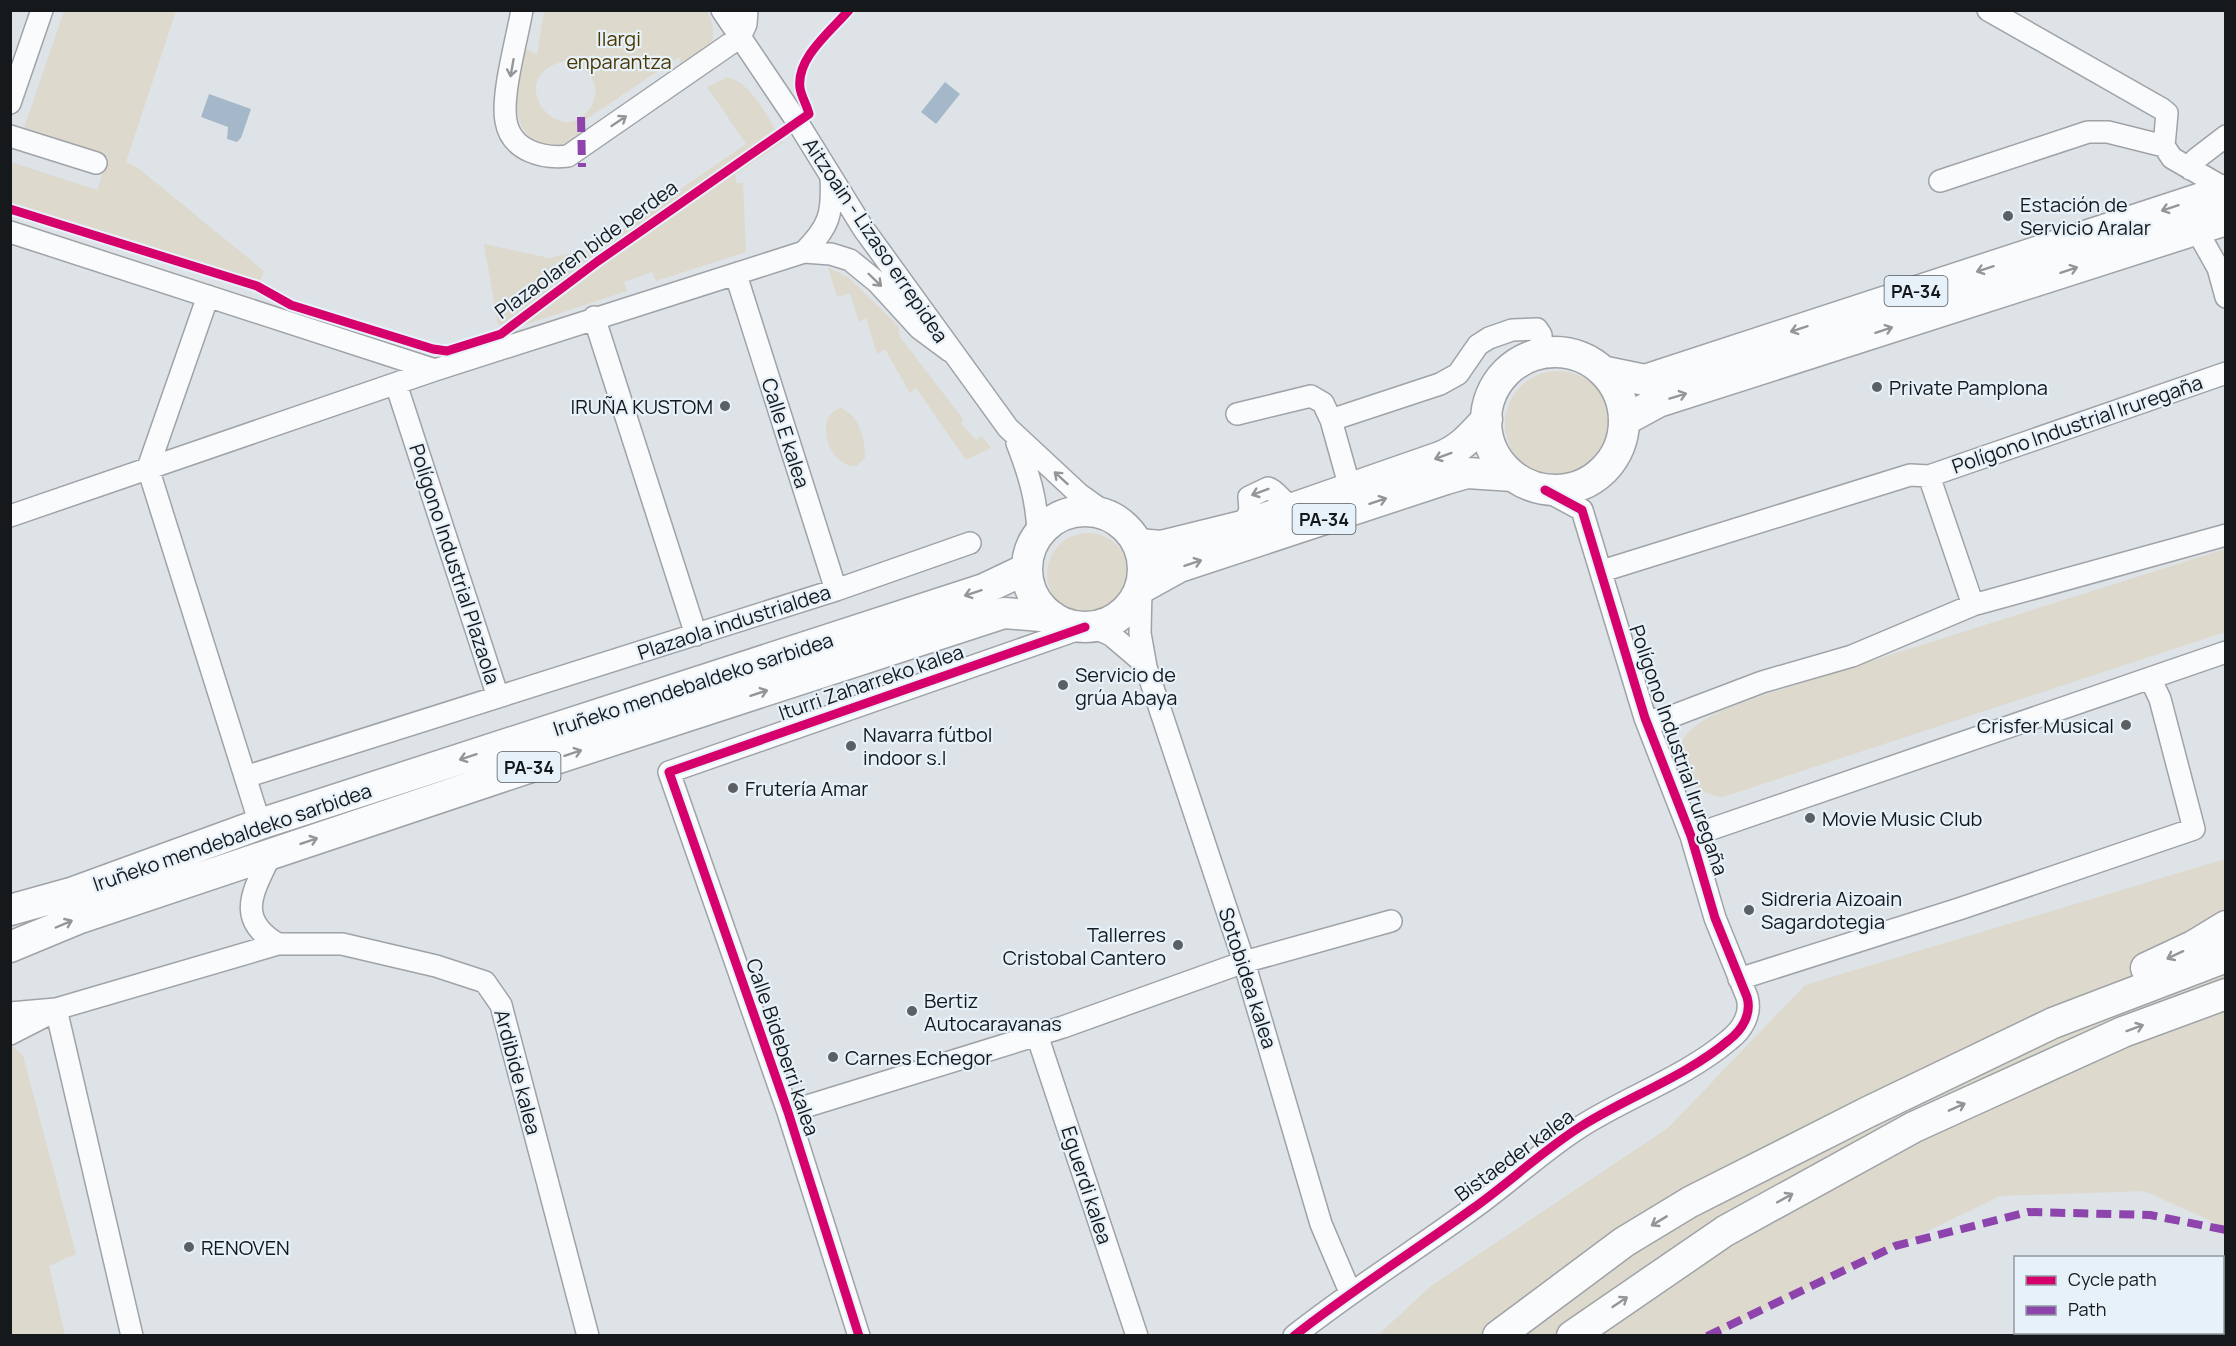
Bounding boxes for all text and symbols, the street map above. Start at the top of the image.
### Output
park label: Ilargi enparantza [566,25,672,75]
one-way arrow [506,58,517,77]
one-way arrow [611,115,627,127]
street label: Aitzoain - Lizaso errepidea [797,132,955,348]
street label: Plazaolaren bide berdea [489,173,683,325]
place label: Estación de Servicio Aralar [2020,191,2151,241]
one-way arrow [2161,204,2180,215]
marker: Estación de Servicio Aralar [2001,209,2015,223]
one-way arrow [2059,263,2078,274]
one-way arrow [1975,264,1994,275]
one-way arrow [867,273,882,287]
road number: PA-34 [1884,276,1948,306]
one-way arrow [1874,324,1893,335]
one-way arrow [1790,325,1809,336]
street label: Polígono Industrial Iruregaña [1948,368,2206,480]
place label: Private Pamplona [1889,374,2048,401]
street label: Calle E kalea [756,375,816,491]
marker: Private Pamplona [1870,380,1884,394]
one-way arrow [1668,390,1687,401]
place label: IRUÑA KUSTOM [570,393,713,420]
marker: IRUÑA KUSTOM [718,399,732,413]
street label: Polígono Industrial Plazaola [403,440,507,688]
one-way arrow [1434,451,1453,462]
one-way arrow [1054,471,1069,485]
one-way arrow [1251,487,1269,498]
one-way arrow [1368,495,1387,506]
road number: PA-34 [1292,504,1356,534]
one-way arrow [1183,556,1202,567]
street label: Plazaola industrialdea [634,578,834,666]
one-way arrow [964,588,983,599]
street label: Polígono Industrial Iruregaña [1623,621,1735,879]
street label: Iruñeko mendebaldeko sarbidea [549,626,837,742]
street label: Iturri Zaharreko kalea [775,638,967,726]
place label: Servicio de grúa Abaya [1075,661,1177,711]
marker: Servicio de grúa Abaya [1056,678,1070,692]
one-way arrow [749,686,768,697]
place label: Crisfer Musical [1977,712,2114,739]
marker: Crisfer Musical [2119,718,2133,732]
place label: Navarra fútbol indoor s.l [863,721,993,771]
marker: Navarra fútbol indoor s.l [844,739,858,753]
one-way arrow [563,746,582,757]
one-way arrow [459,752,478,763]
road number: PA-34 [498,752,560,782]
place label: Frutería Amar [745,775,868,802]
street label: Iruñeko mendebaldeko sarbidea [89,777,375,897]
marker: Frutería Amar [726,781,740,795]
place label: Movie Music Club [1822,805,1983,832]
marker: Movie Music Club [1803,811,1817,825]
one-way arrow [299,835,318,846]
place label: Sidreria Aizoain Sagardotegia [1761,885,1902,935]
marker: Sidreria Aizoain Sagardotegia [1742,903,1756,917]
street label: Sotobidea kalea [1212,904,1284,1052]
one-way arrow [55,918,73,929]
place label: Tallerres Cristobal Cantero [1003,921,1166,971]
marker: Tallerres Cristobal Cantero [1171,938,1185,952]
one-way arrow [2166,950,2184,961]
street label: Calle Bideberri kalea [740,955,826,1139]
place label: Bertiz Autocaravanas [924,987,1062,1037]
marker: Bertiz Autocaravanas [905,1004,919,1018]
street label: Ardibide kalea [488,1006,548,1138]
one-way arrow [2125,1021,2144,1032]
place label: Carnes Echegor [845,1044,993,1071]
marker: Carnes Echegor [826,1050,840,1064]
one-way arrow [1948,1101,1966,1113]
street label: Bistaeder kalea [1449,1103,1579,1207]
street label: Eguerdi kalea [1055,1123,1119,1247]
one-way arrow [1776,1192,1793,1204]
one-way arrow [1651,1215,1668,1227]
place label: RENOVEN [201,1234,290,1261]
marker: RENOVEN [182,1240,196,1254]
legend [2014,1256,2224,1334]
text: Cycle path [2068,1267,2157,1291]
one-way arrow [1612,1296,1629,1309]
text: Path [2068,1297,2106,1321]

